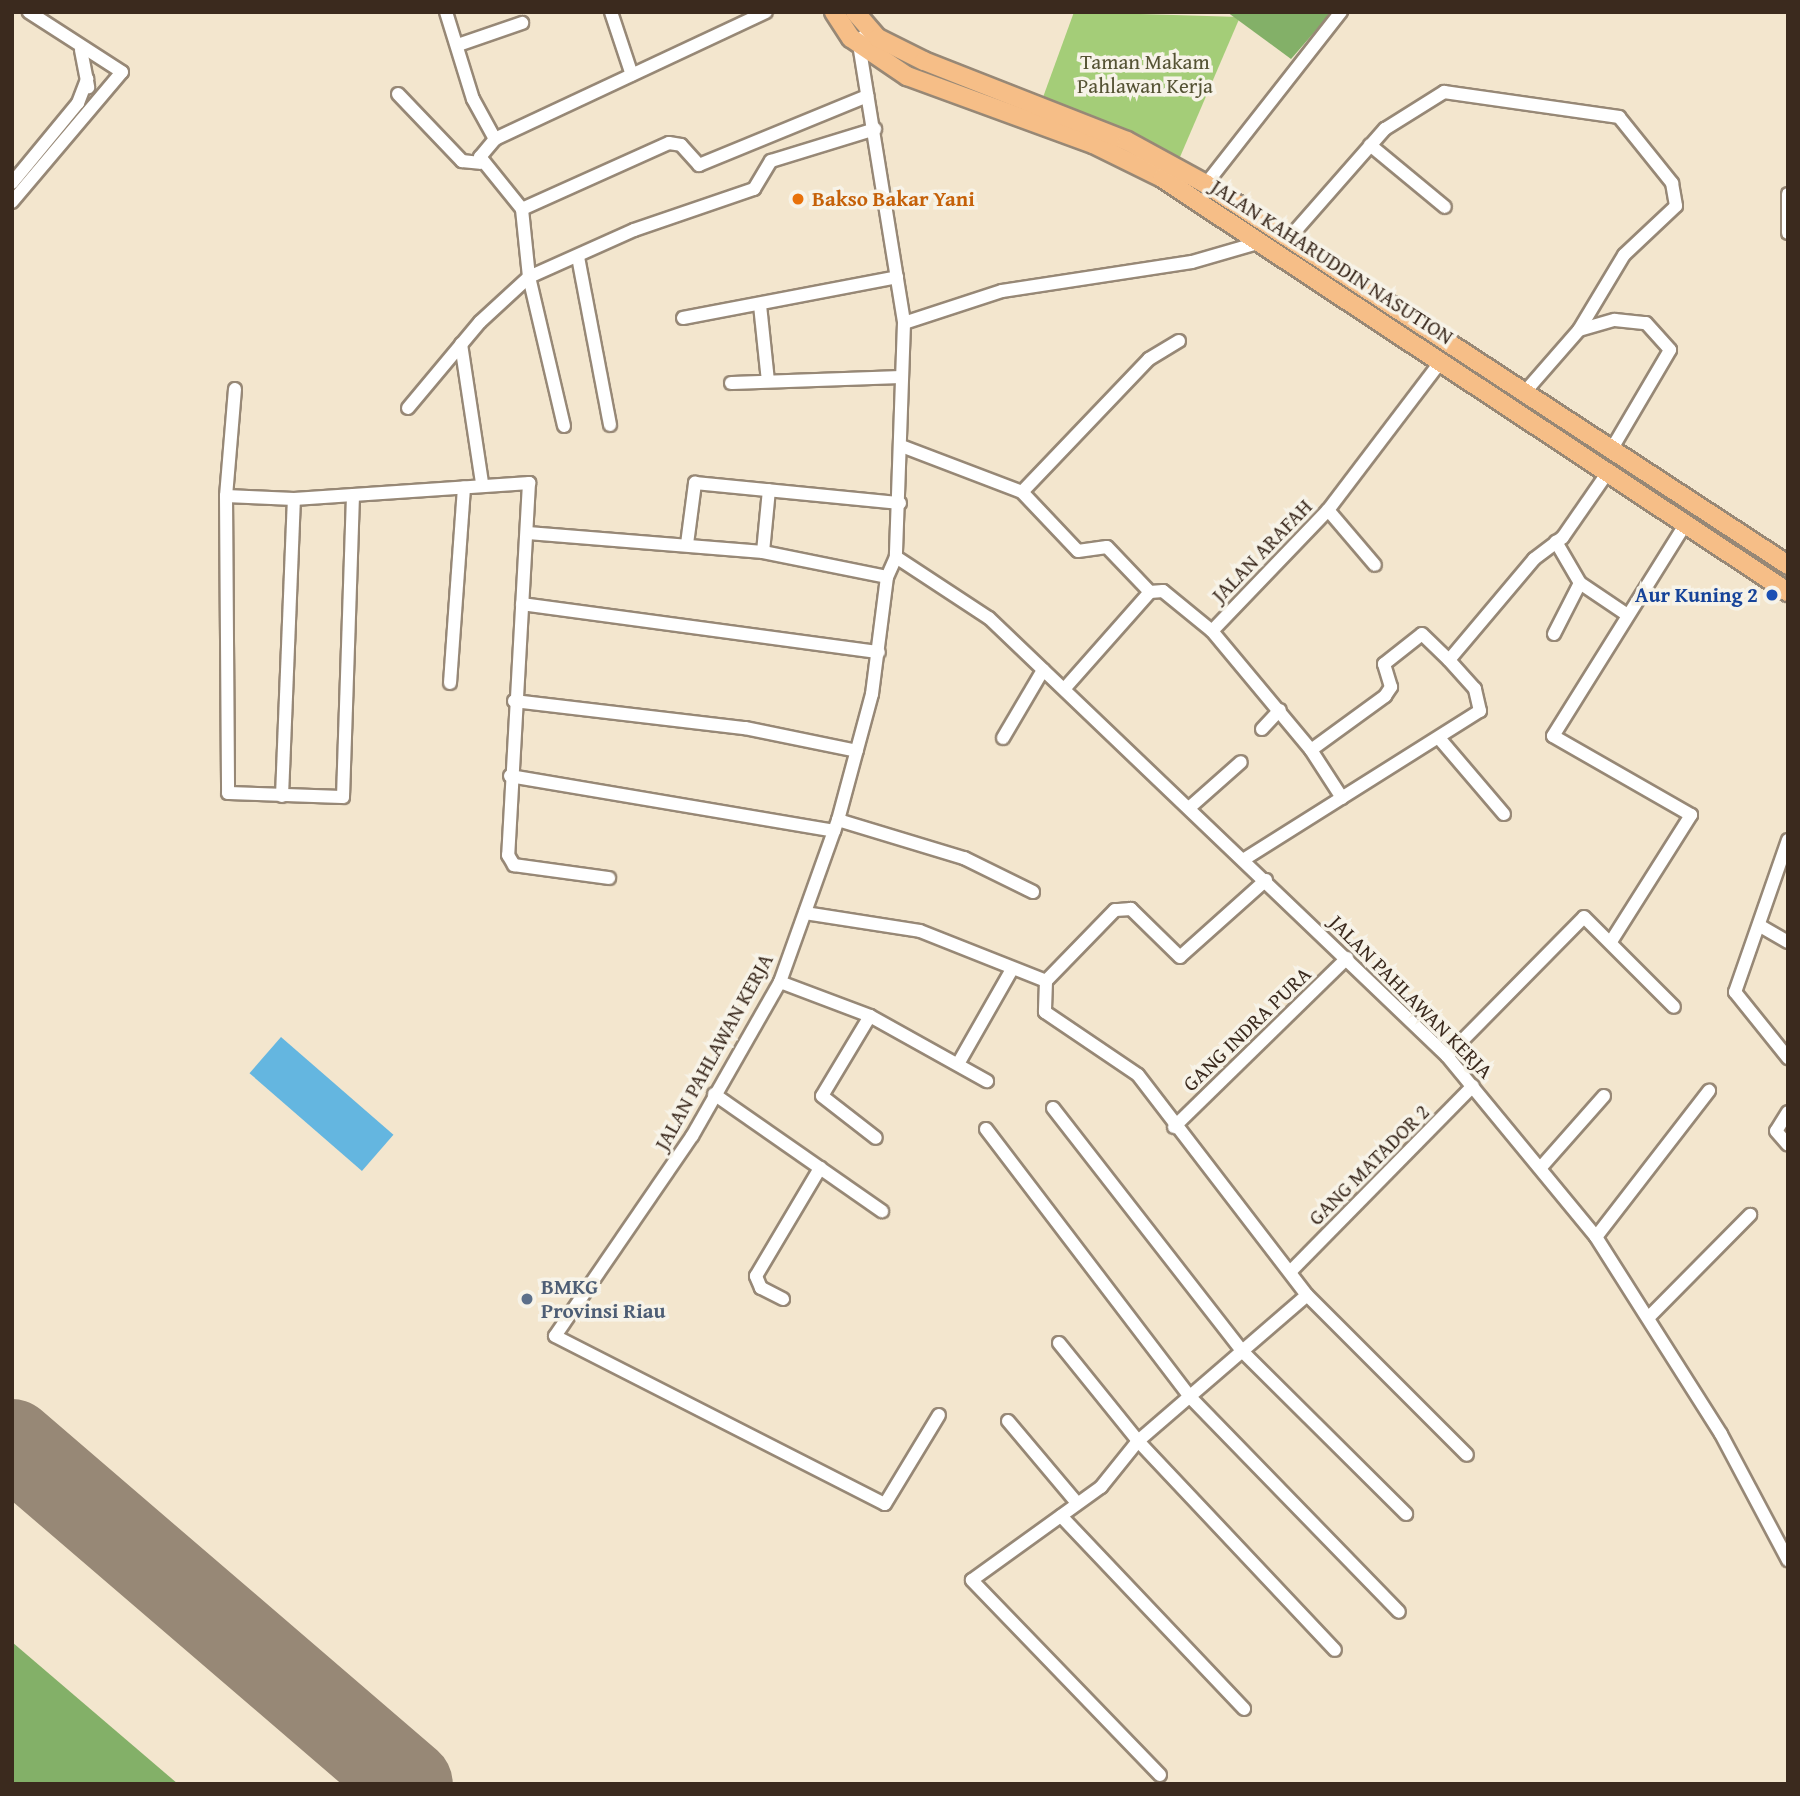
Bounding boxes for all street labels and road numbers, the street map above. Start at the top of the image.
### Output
street label: JALAN KAHARUDDIN NASUTION [1206,174,1458,350]
street label: JALAN ARAFAH [1207,494,1317,608]
street label: JALAN PAHLAWAN KERJA [1324,910,1498,1084]
street label: JALAN PAHLAWAN KERJA [649,949,779,1155]
street label: GANG INDRA PURA [1178,962,1316,1096]
street label: GANG MATADOR 2 [1303,1099,1435,1231]

